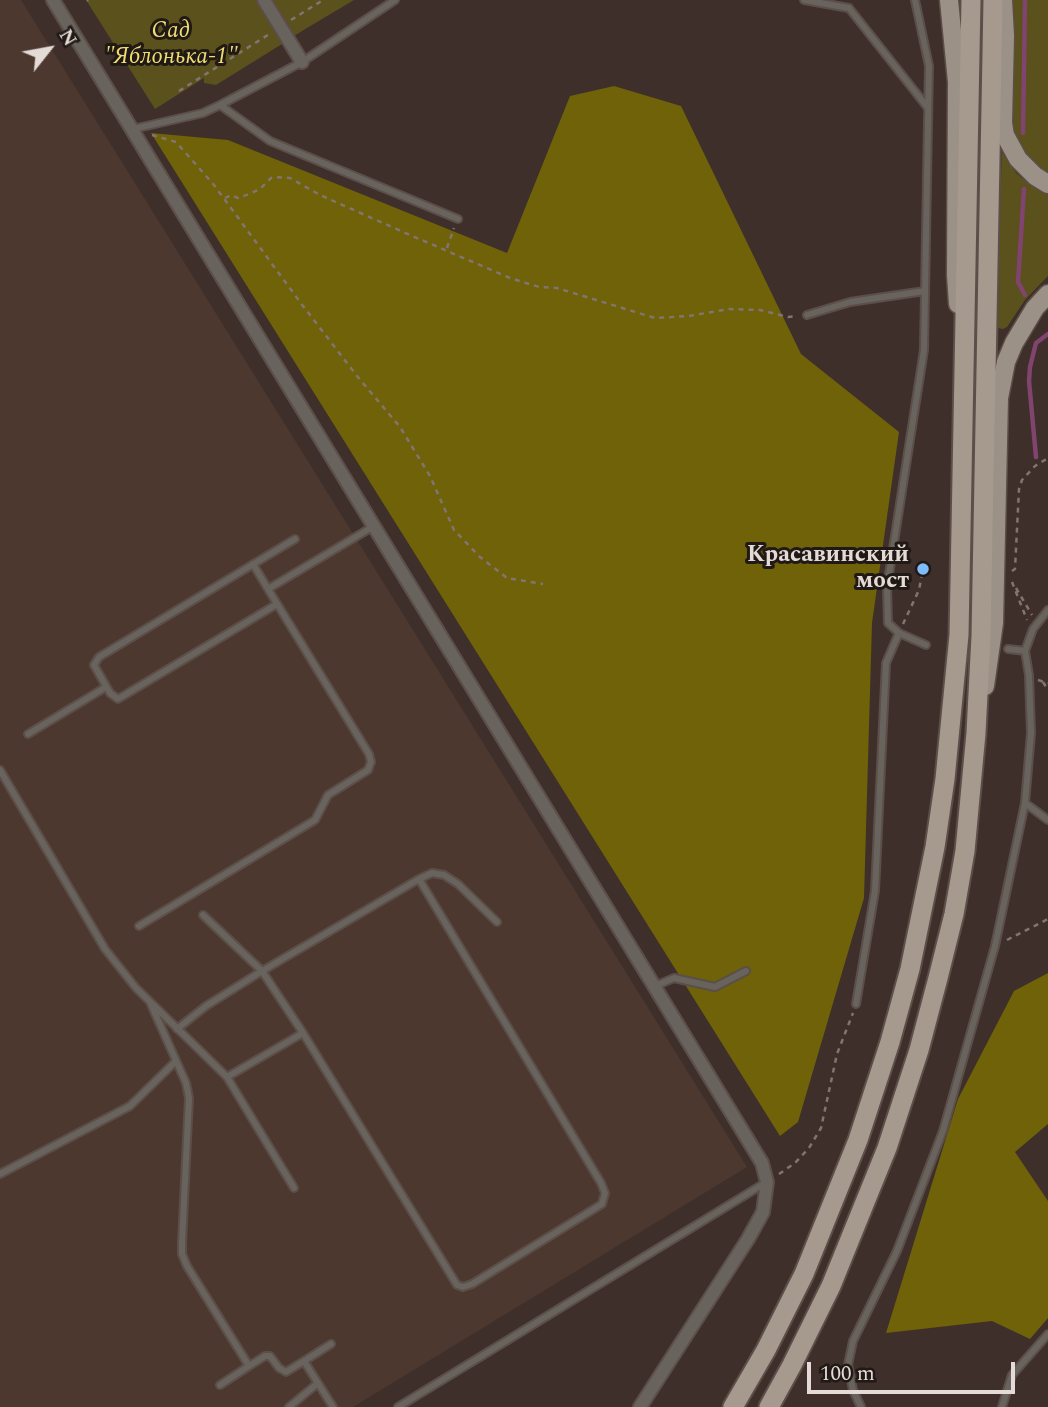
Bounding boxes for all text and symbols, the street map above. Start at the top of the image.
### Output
north arrow [14,14,84,84]
park label: Сад "Яблонька-1" [104,18,238,72]
text: N [51,24,84,52]
place label: Красавинский мост [747,542,909,596]
marker: Красавинский мост [915,561,931,577]
scale bar [810,1348,1018,1392]
text: 100 m [820,1358,875,1390]

